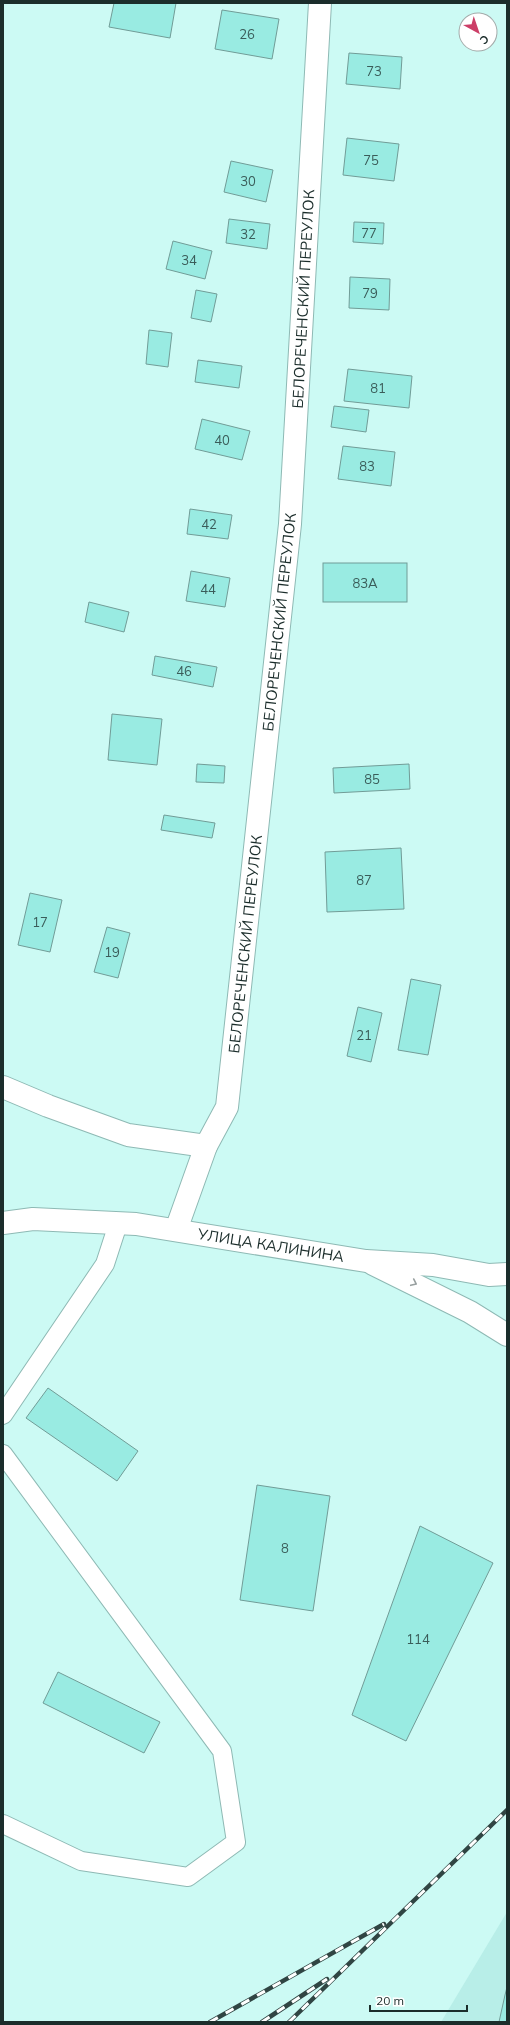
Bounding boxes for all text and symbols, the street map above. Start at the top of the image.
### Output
north arrow [458,12,498,52]
house number: 26 [239,26,255,42]
text: С [477,32,492,48]
house number: 73 [366,63,382,79]
house number: 75 [363,152,379,168]
house number: 30 [240,173,256,189]
street label: БЕЛОРЕЧЕНСКИЙ ПЕРЕУЛОК [288,189,318,409]
house number: 77 [361,225,377,241]
house number: 32 [240,226,256,242]
house number: 34 [181,252,197,268]
house number: 79 [362,285,378,301]
house number: 81 [370,380,386,396]
house number: 40 [214,432,230,448]
house number: 83 [359,458,375,474]
street label: БЕЛОРЕЧЕНСКИЙ ПЕРЕУЛОК [258,512,300,732]
house number: 42 [201,516,217,532]
house number: 83А [352,575,378,591]
house number: 44 [200,581,216,597]
house number: 46 [176,663,192,679]
house number: 85 [364,771,380,787]
street label: БЕЛОРЕЧЕНСКИЙ ПЕРЕУЛОК [224,834,266,1054]
house number: 87 [356,872,372,888]
house number: 17 [32,914,48,930]
house number: 19 [104,944,120,960]
house number: 21 [356,1027,372,1043]
street label: УЛИЦА КАЛИНИНА [195,1224,346,1266]
one-way arrow [410,1278,418,1286]
house number: 8 [281,1540,289,1556]
house number: 114 [406,1631,430,1647]
scale bar [370,1987,467,2013]
text: 20 m [376,1993,404,2008]

